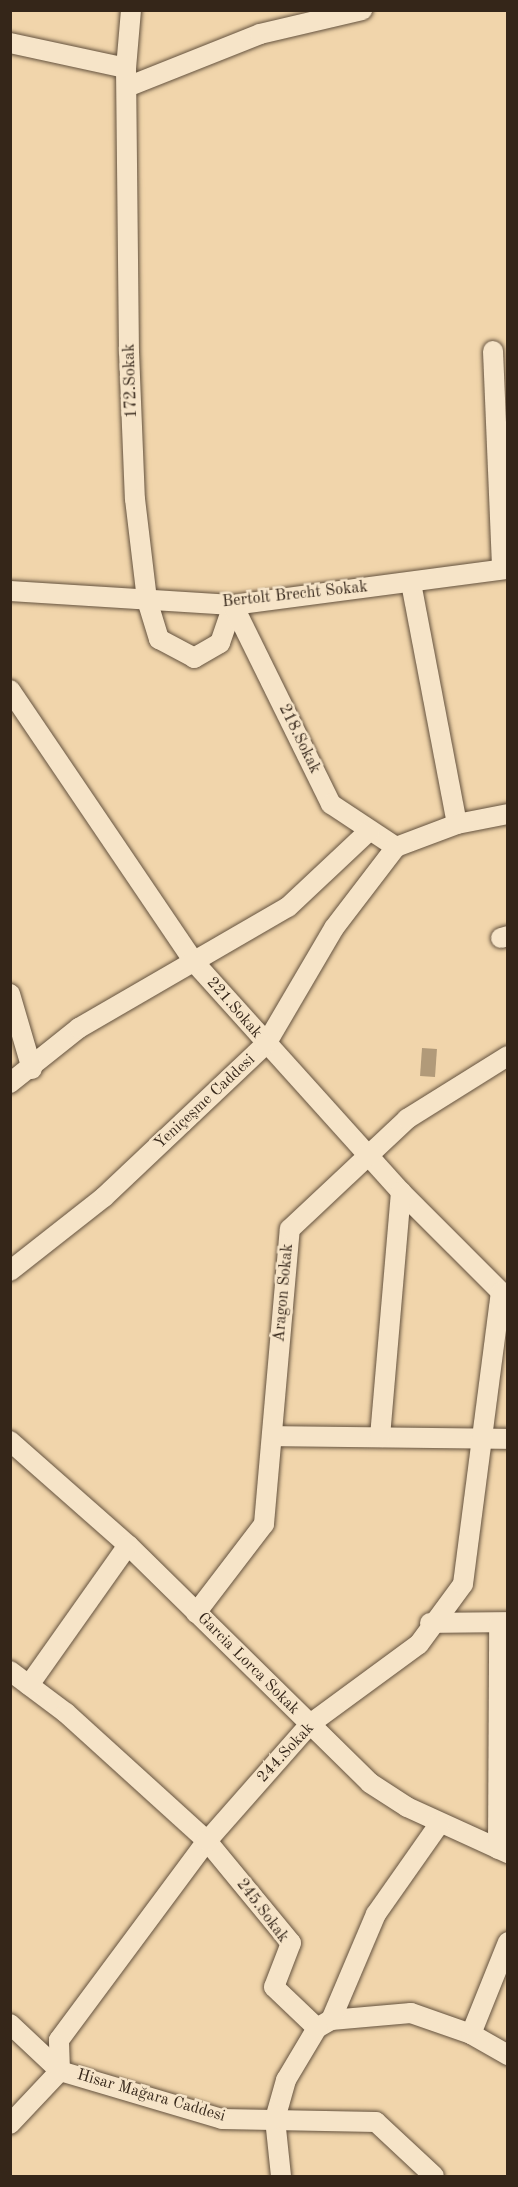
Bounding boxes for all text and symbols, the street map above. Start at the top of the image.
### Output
street label: 172.Sokak [120,343,142,419]
street label: Bertolt Brecht Sokak [221,578,369,612]
street label: 218.Sokak [274,701,324,777]
street label: 221.Sokak [202,974,266,1042]
street label: Yeniçeşme Caddesi [151,1050,259,1154]
street label: Aragon Sokak [270,1243,298,1343]
street label: Garcia Lorca Sokak [193,1609,303,1719]
street label: 244.Sokak [253,1719,319,1787]
street label: 245.Sokak [232,1875,292,1947]
street label: Hisar Mağara Caddesi [75,2066,227,2126]

